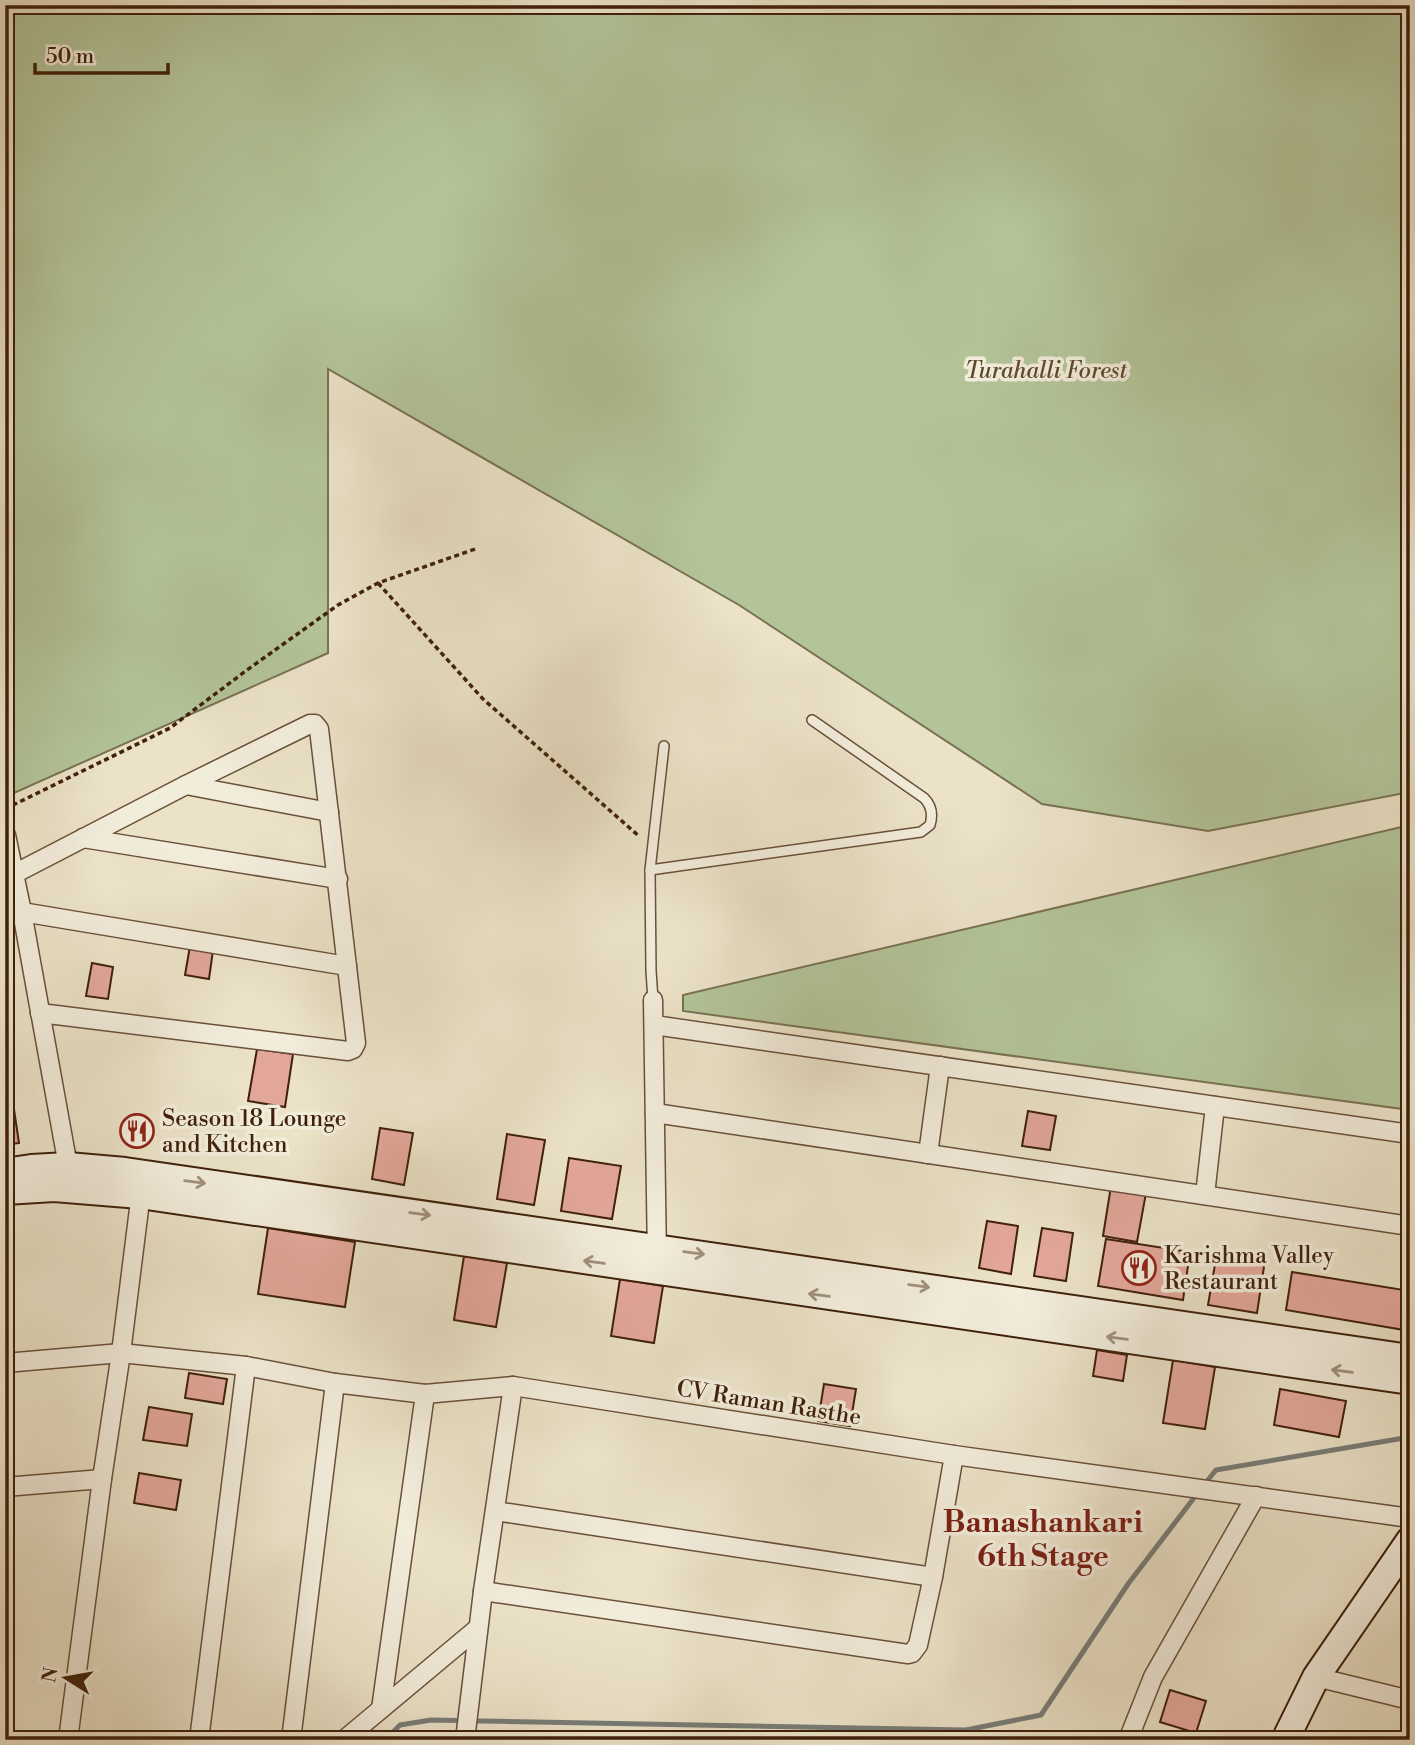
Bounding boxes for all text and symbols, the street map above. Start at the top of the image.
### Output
scale bar [35,32,168,76]
text: 50 m [46,44,94,70]
park label: Turahalli Forest [965,357,1127,385]
place label: Season 18 Lounge and Kitchen [162,1105,346,1159]
restaurant icon: Season 18 Lounge and Kitchen [118,1112,156,1150]
one-way arrow [183,1175,206,1188]
one-way arrow [408,1208,431,1221]
place label: Karishma Valley Restaurant [1164,1242,1335,1296]
one-way arrow [682,1247,705,1260]
restaurant icon: Karishma Valley Restaurant [1120,1249,1158,1287]
one-way arrow [583,1255,606,1268]
one-way arrow [907,1280,930,1293]
one-way arrow [808,1288,831,1301]
one-way arrow [1106,1332,1129,1345]
one-way arrow [1331,1365,1354,1378]
street label: CV Raman Rasthe [675,1375,863,1431]
district label: Banashankari 6th Stage [943,1504,1143,1576]
north arrow [32,1644,102,1714]
text: N [37,1665,64,1685]

